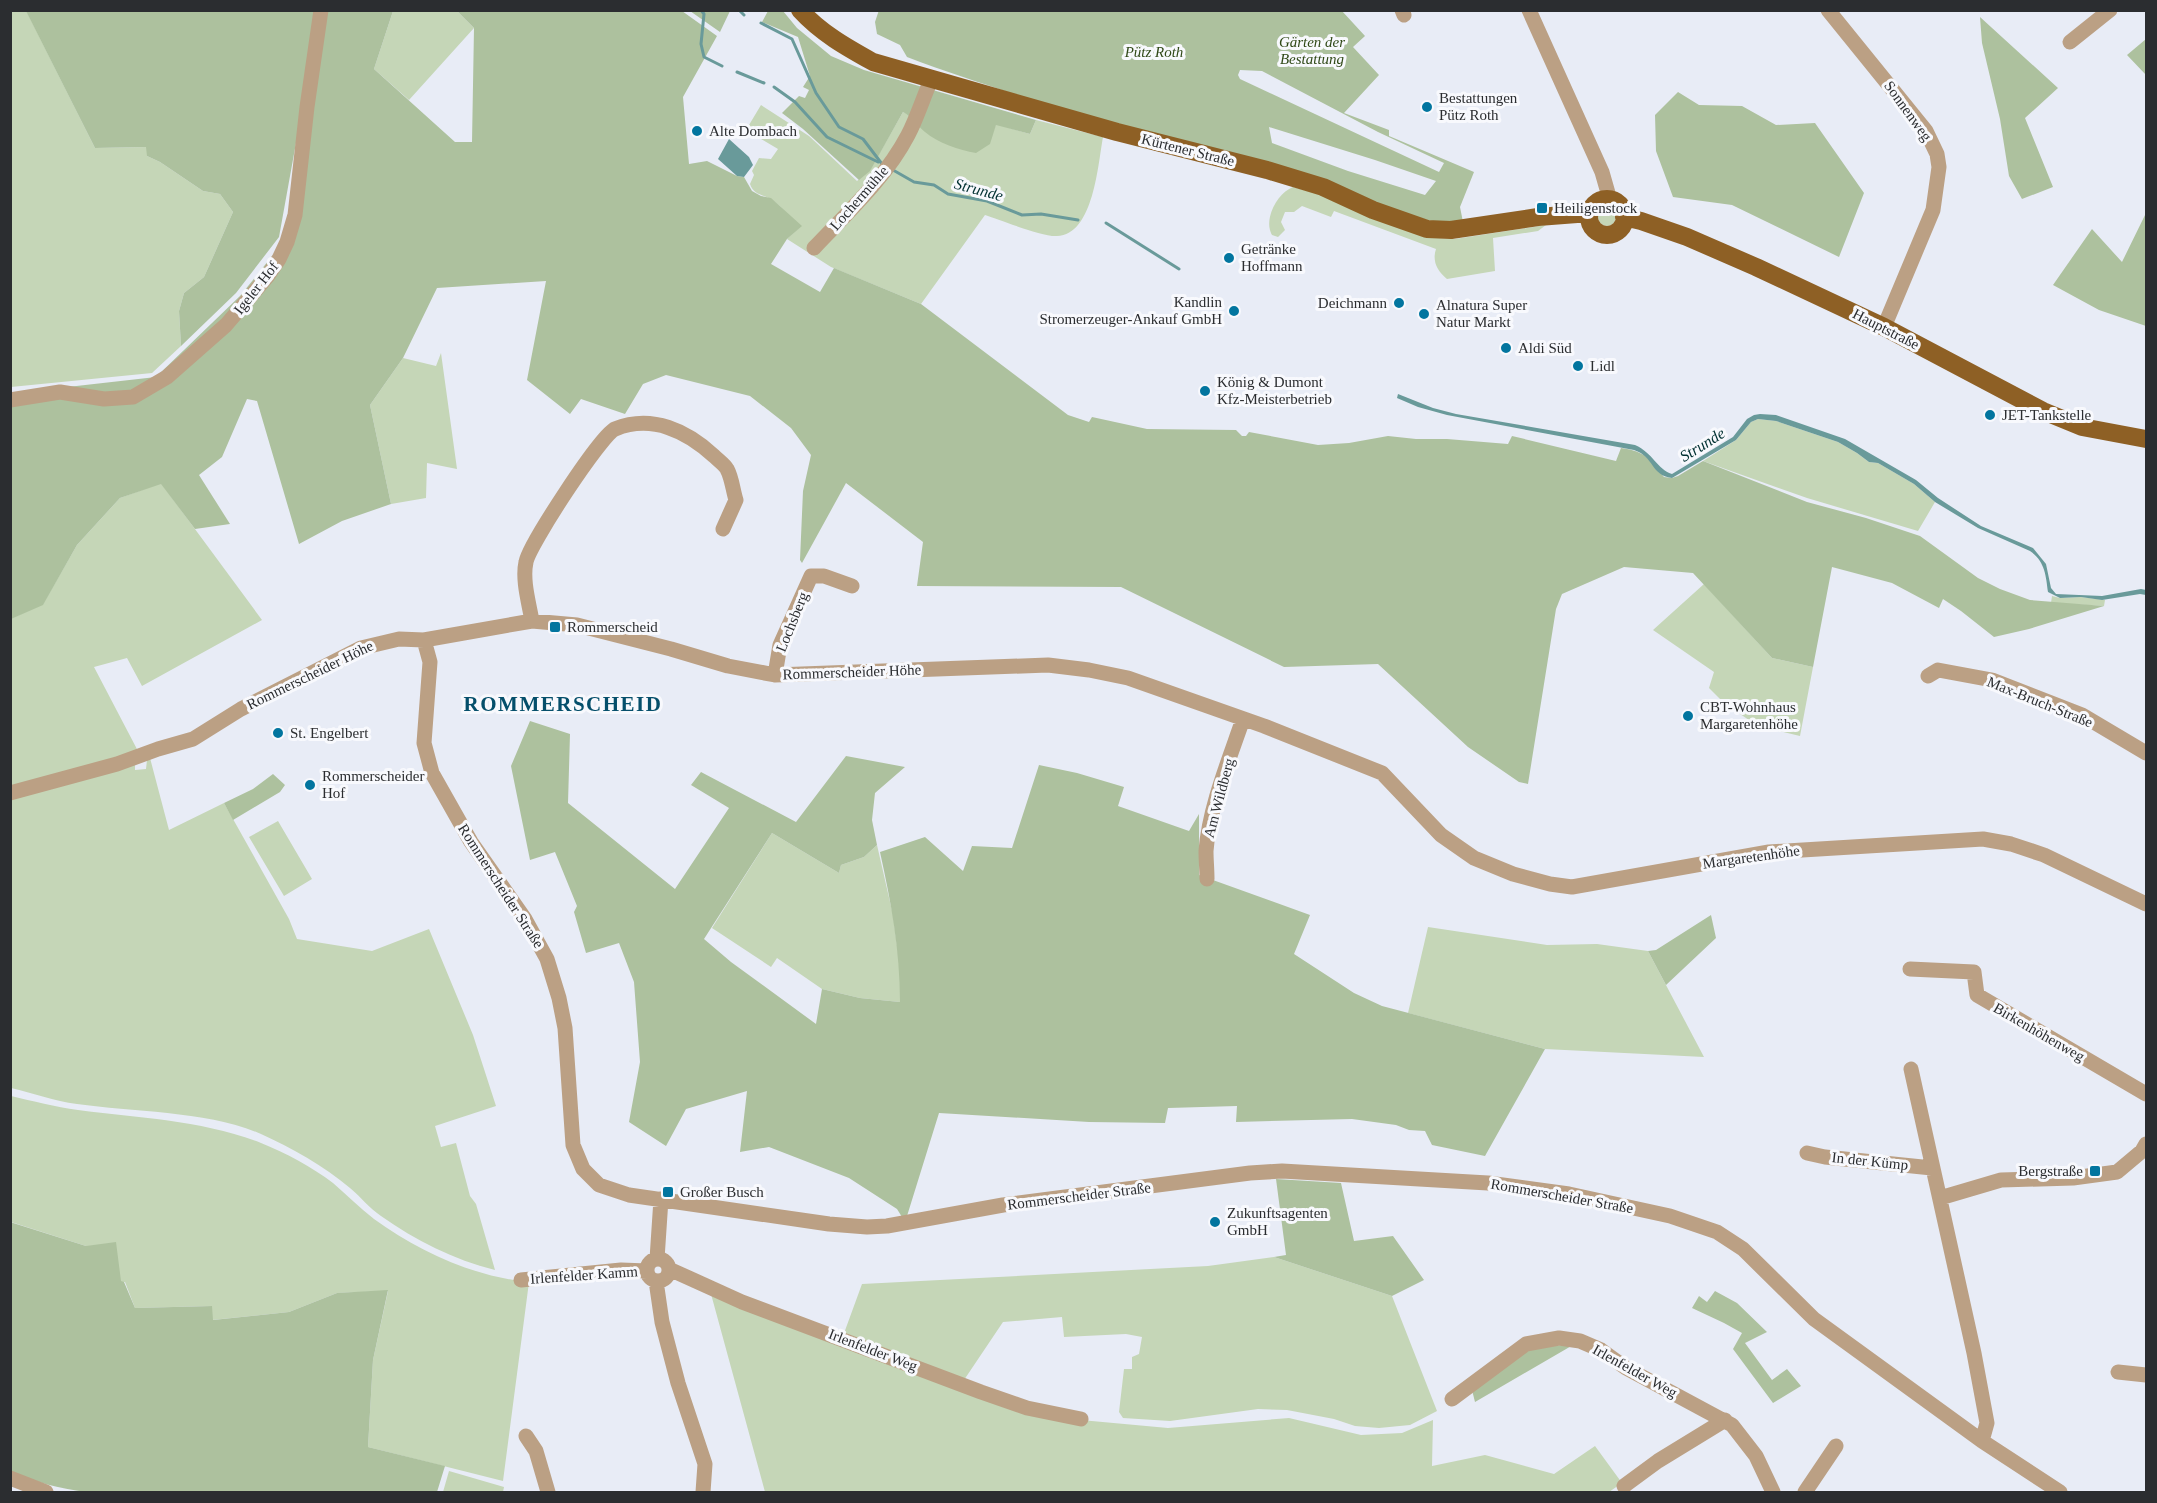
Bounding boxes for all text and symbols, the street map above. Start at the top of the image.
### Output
park label: Gärten der Bestattung [1279,34,1345,67]
park label: Pütz Roth [1124,44,1183,60]
street label: Sonnenweg [1881,78,1935,144]
place label: Bestattungen Pütz Roth [1439,90,1518,123]
marker: Bestattungen Pütz Roth [1420,100,1434,114]
place label: Alte Dombach [709,123,797,139]
marker: Alte Dombach [690,124,704,138]
street label: Kürtener Straße [1140,131,1237,169]
street label: Lochermühle [827,162,891,233]
water label: Strunde [953,175,1005,204]
place label: Heiligenstock [1554,200,1638,216]
marker: Heiligenstock [1535,201,1549,215]
place label: Getränke Hoffmann [1241,241,1303,274]
marker: Getränke Hoffmann [1222,251,1236,265]
street label: Igeler Hof [231,259,281,317]
place label: Kandlin Stromerzeuger-Ankauf GmbH [1039,294,1222,327]
place label: Deichmann [1318,295,1388,311]
marker: Deichmann [1392,296,1406,310]
place label: Alnatura Super Natur Markt [1436,297,1527,330]
marker: Kandlin Stromerzeuger-Ankauf GmbH [1227,304,1241,318]
street label: Hauptstraße [1850,305,1922,353]
marker: Alnatura Super Natur Markt [1417,307,1431,321]
place label: Aldi Süd [1518,340,1572,356]
marker: Aldi Süd [1499,341,1513,355]
place label: Lidl [1590,358,1615,374]
marker: Lidl [1571,359,1585,373]
place label: König & Dumont Kfz-Meisterbetrieb [1217,374,1332,407]
marker: König & Dumont Kfz-Meisterbetrieb [1198,384,1212,398]
place label: JET-Tankstelle [2002,407,2092,423]
marker: JET-Tankstelle [1983,408,1997,422]
water label: Strunde [1677,424,1728,465]
street label: Lochsberg [773,589,811,654]
place label: Rommerscheid [567,619,658,635]
marker: Rommerscheid [548,620,562,634]
street label: Rommerscheider Höhe [244,637,376,713]
street label: Rommerscheider Höhe [782,662,922,682]
street label: Max-Bruch-Straße [1985,674,2095,731]
district label: ROMMERSCHEID [464,692,662,716]
place label: CBT-Wohnhaus Margaretenhöhe [1700,699,1798,732]
marker: CBT-Wohnhaus Margaretenhöhe [1681,709,1695,723]
place label: St. Engelbert [290,725,369,741]
marker: St. Engelbert [271,726,285,740]
street label: Am Wildberg [1201,756,1237,840]
place label: Rommerscheider Hof [322,768,424,801]
marker: Rommerscheider Hof [303,778,317,792]
street label: Rommerscheider Straße [455,821,547,951]
street label: Margaretenhöhe [1701,842,1801,872]
street label: Birkenhöhenweg [1991,999,2088,1065]
street label: In der Kümp [1831,1149,1909,1173]
place label: Bergstraße [2018,1163,2083,1179]
marker: Bergstraße [2088,1164,2102,1178]
street label: Rommerscheider Straße [1489,1176,1635,1216]
street label: Rommerscheider Straße [1006,1179,1152,1213]
place label: Großer Busch [680,1184,764,1200]
marker: Großer Busch [661,1185,675,1199]
place label: Zukunftsagenten GmbH [1227,1205,1328,1238]
marker: Zukunftsagenten GmbH [1208,1215,1222,1229]
street label: Irlenfelder Kamm [530,1263,639,1287]
street label: Irlenfelder Weg [826,1326,920,1374]
street label: Irlenfelder Weg [1590,1341,1680,1401]

